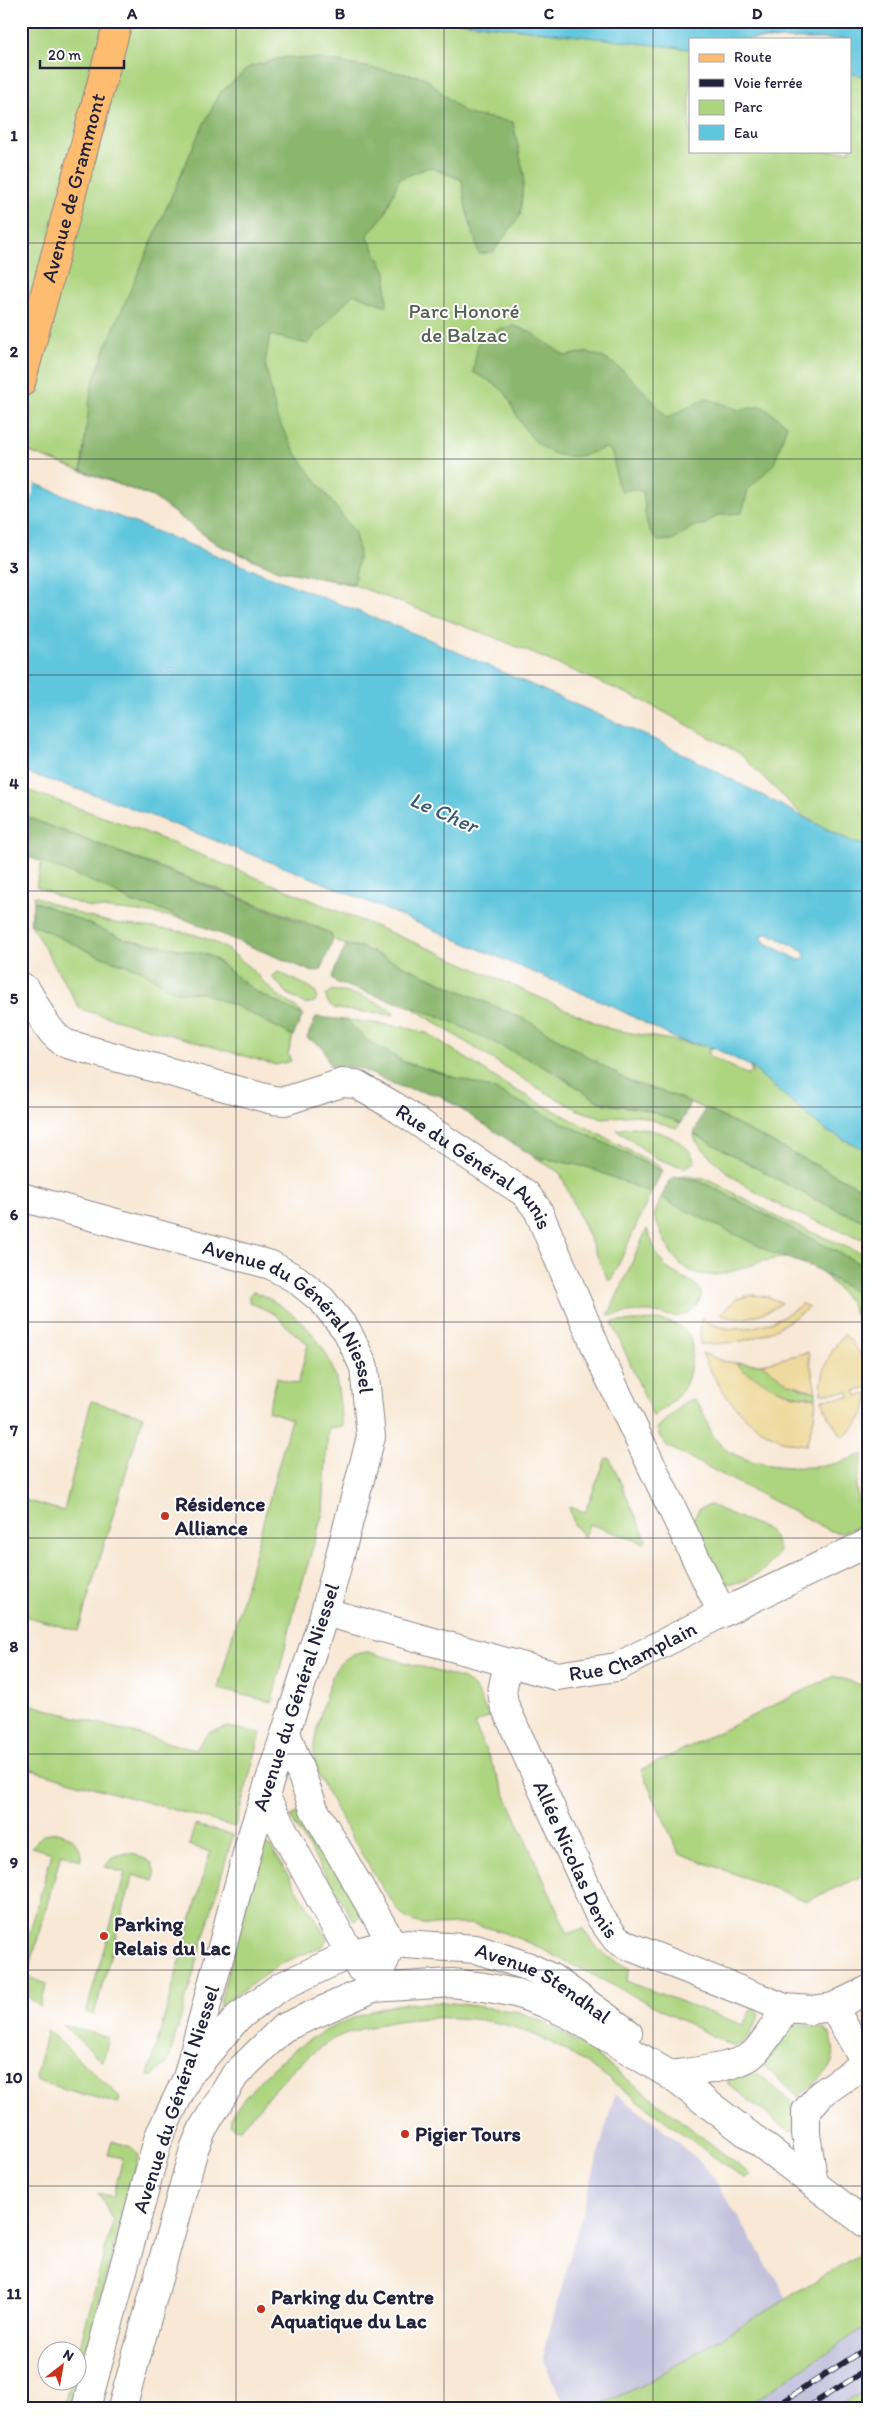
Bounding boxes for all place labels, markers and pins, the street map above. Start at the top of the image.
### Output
place label: Résidence Alliance [174,1491,265,1540]
marker: Résidence Alliance [159,1510,171,1522]
place label: Parking Relais du Lac [114,1911,231,1960]
marker: Parking Relais du Lac [98,1930,110,1942]
place label: Pigier Tours [415,2121,521,2147]
marker: Pigier Tours [399,2128,411,2140]
place label: Parking du Centre Aquatique du Lac [270,2284,434,2334]
marker: Parking du Centre Aquatique du Lac [255,2303,267,2315]

